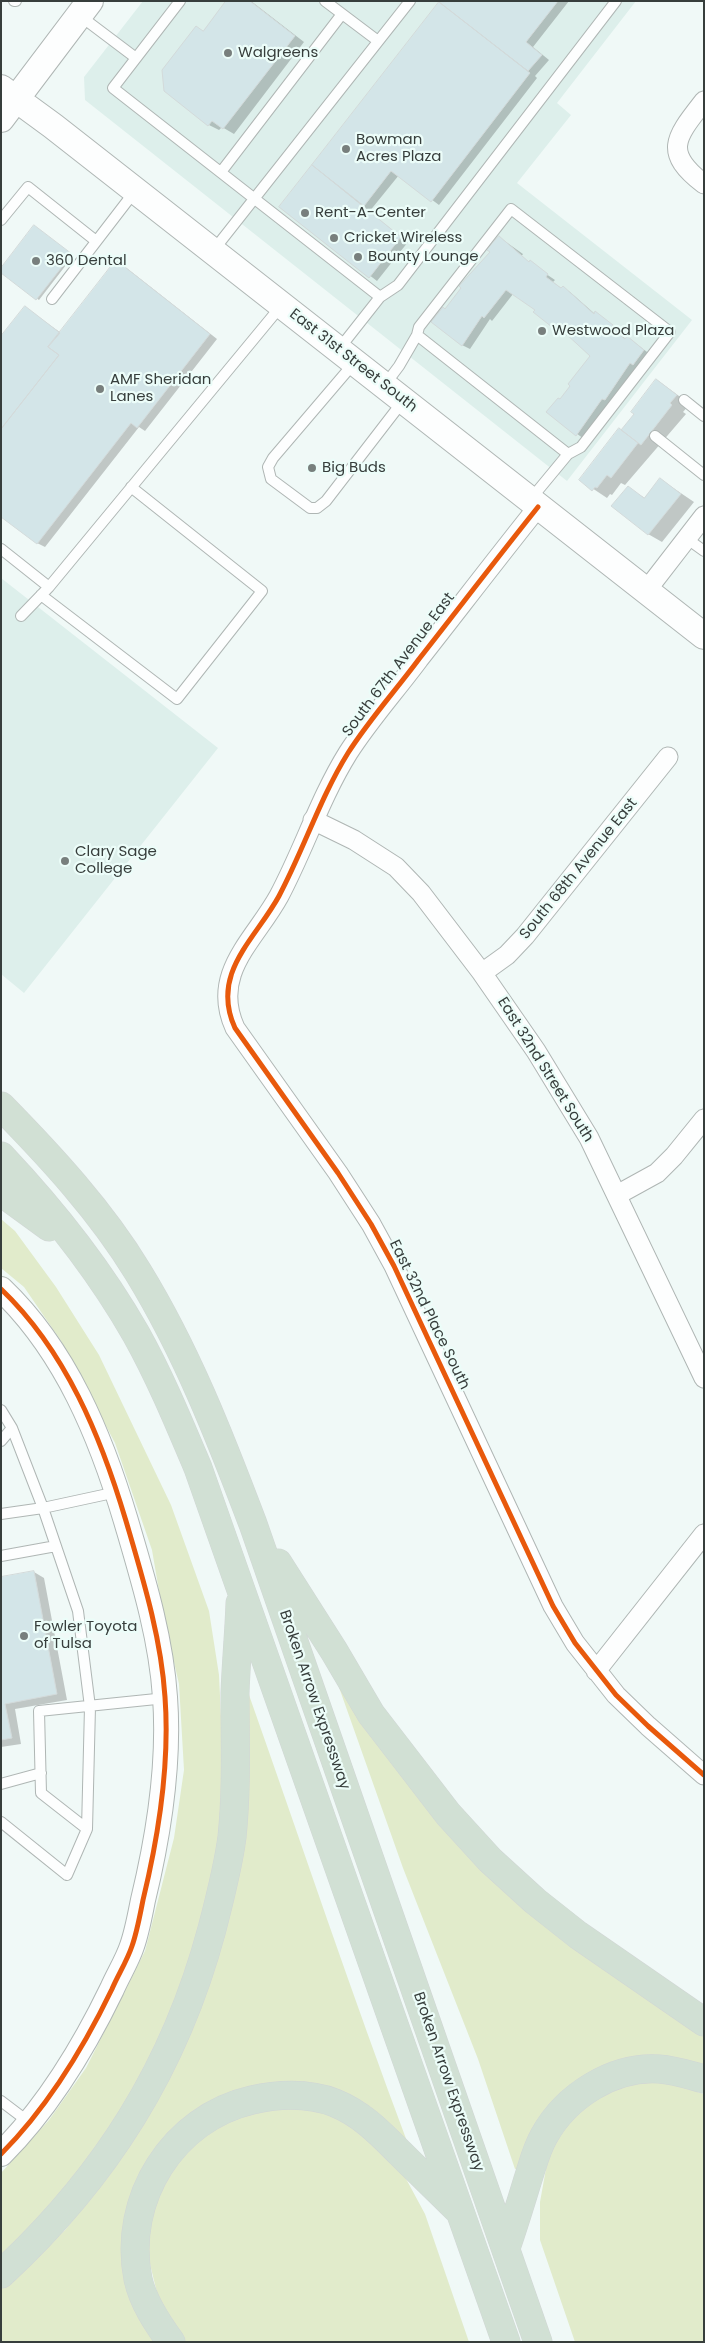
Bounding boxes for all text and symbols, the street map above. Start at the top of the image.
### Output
place label: Walgreens [238,44,318,62]
marker: Walgreens [222,47,234,59]
place label: Bowman Acres Plaza [356,131,441,166]
marker: Bowman Acres Plaza [340,143,352,155]
place label: Rent-A-Center [315,204,426,222]
marker: Rent-A-Center [299,207,311,219]
place label: Cricket Wireless [344,229,462,247]
marker: Cricket Wireless [328,232,340,244]
place label: Bounty Lounge [368,248,479,266]
marker: Bounty Lounge [352,251,364,263]
place label: 360 Dental [46,252,127,270]
marker: 360 Dental [30,255,42,267]
street label: East 31st Street South [286,306,420,416]
place label: Westwood Plaza [552,322,674,340]
marker: Westwood Plaza [536,325,548,337]
place label: AMF Sheridan Lanes [110,371,211,406]
marker: AMF Sheridan Lanes [94,383,106,395]
place label: Big Buds [322,459,386,477]
marker: Big Buds [306,462,318,474]
street label: South 67th Avenue East [339,590,459,740]
street label: South 68th Avenue East [516,795,642,943]
place label: Clary Sage College [75,843,157,878]
marker: Clary Sage College [59,855,71,867]
street label: East 32nd Street South [493,994,597,1146]
street label: East 32nd Place South [385,1237,473,1393]
street label: Broken Arrow Expressway [275,1608,353,1792]
place label: Fowler Toyota of Tulsa [34,1618,137,1653]
marker: Fowler Toyota of Tulsa [18,1630,30,1642]
street label: Broken Arrow Expressway [409,1990,487,2174]

